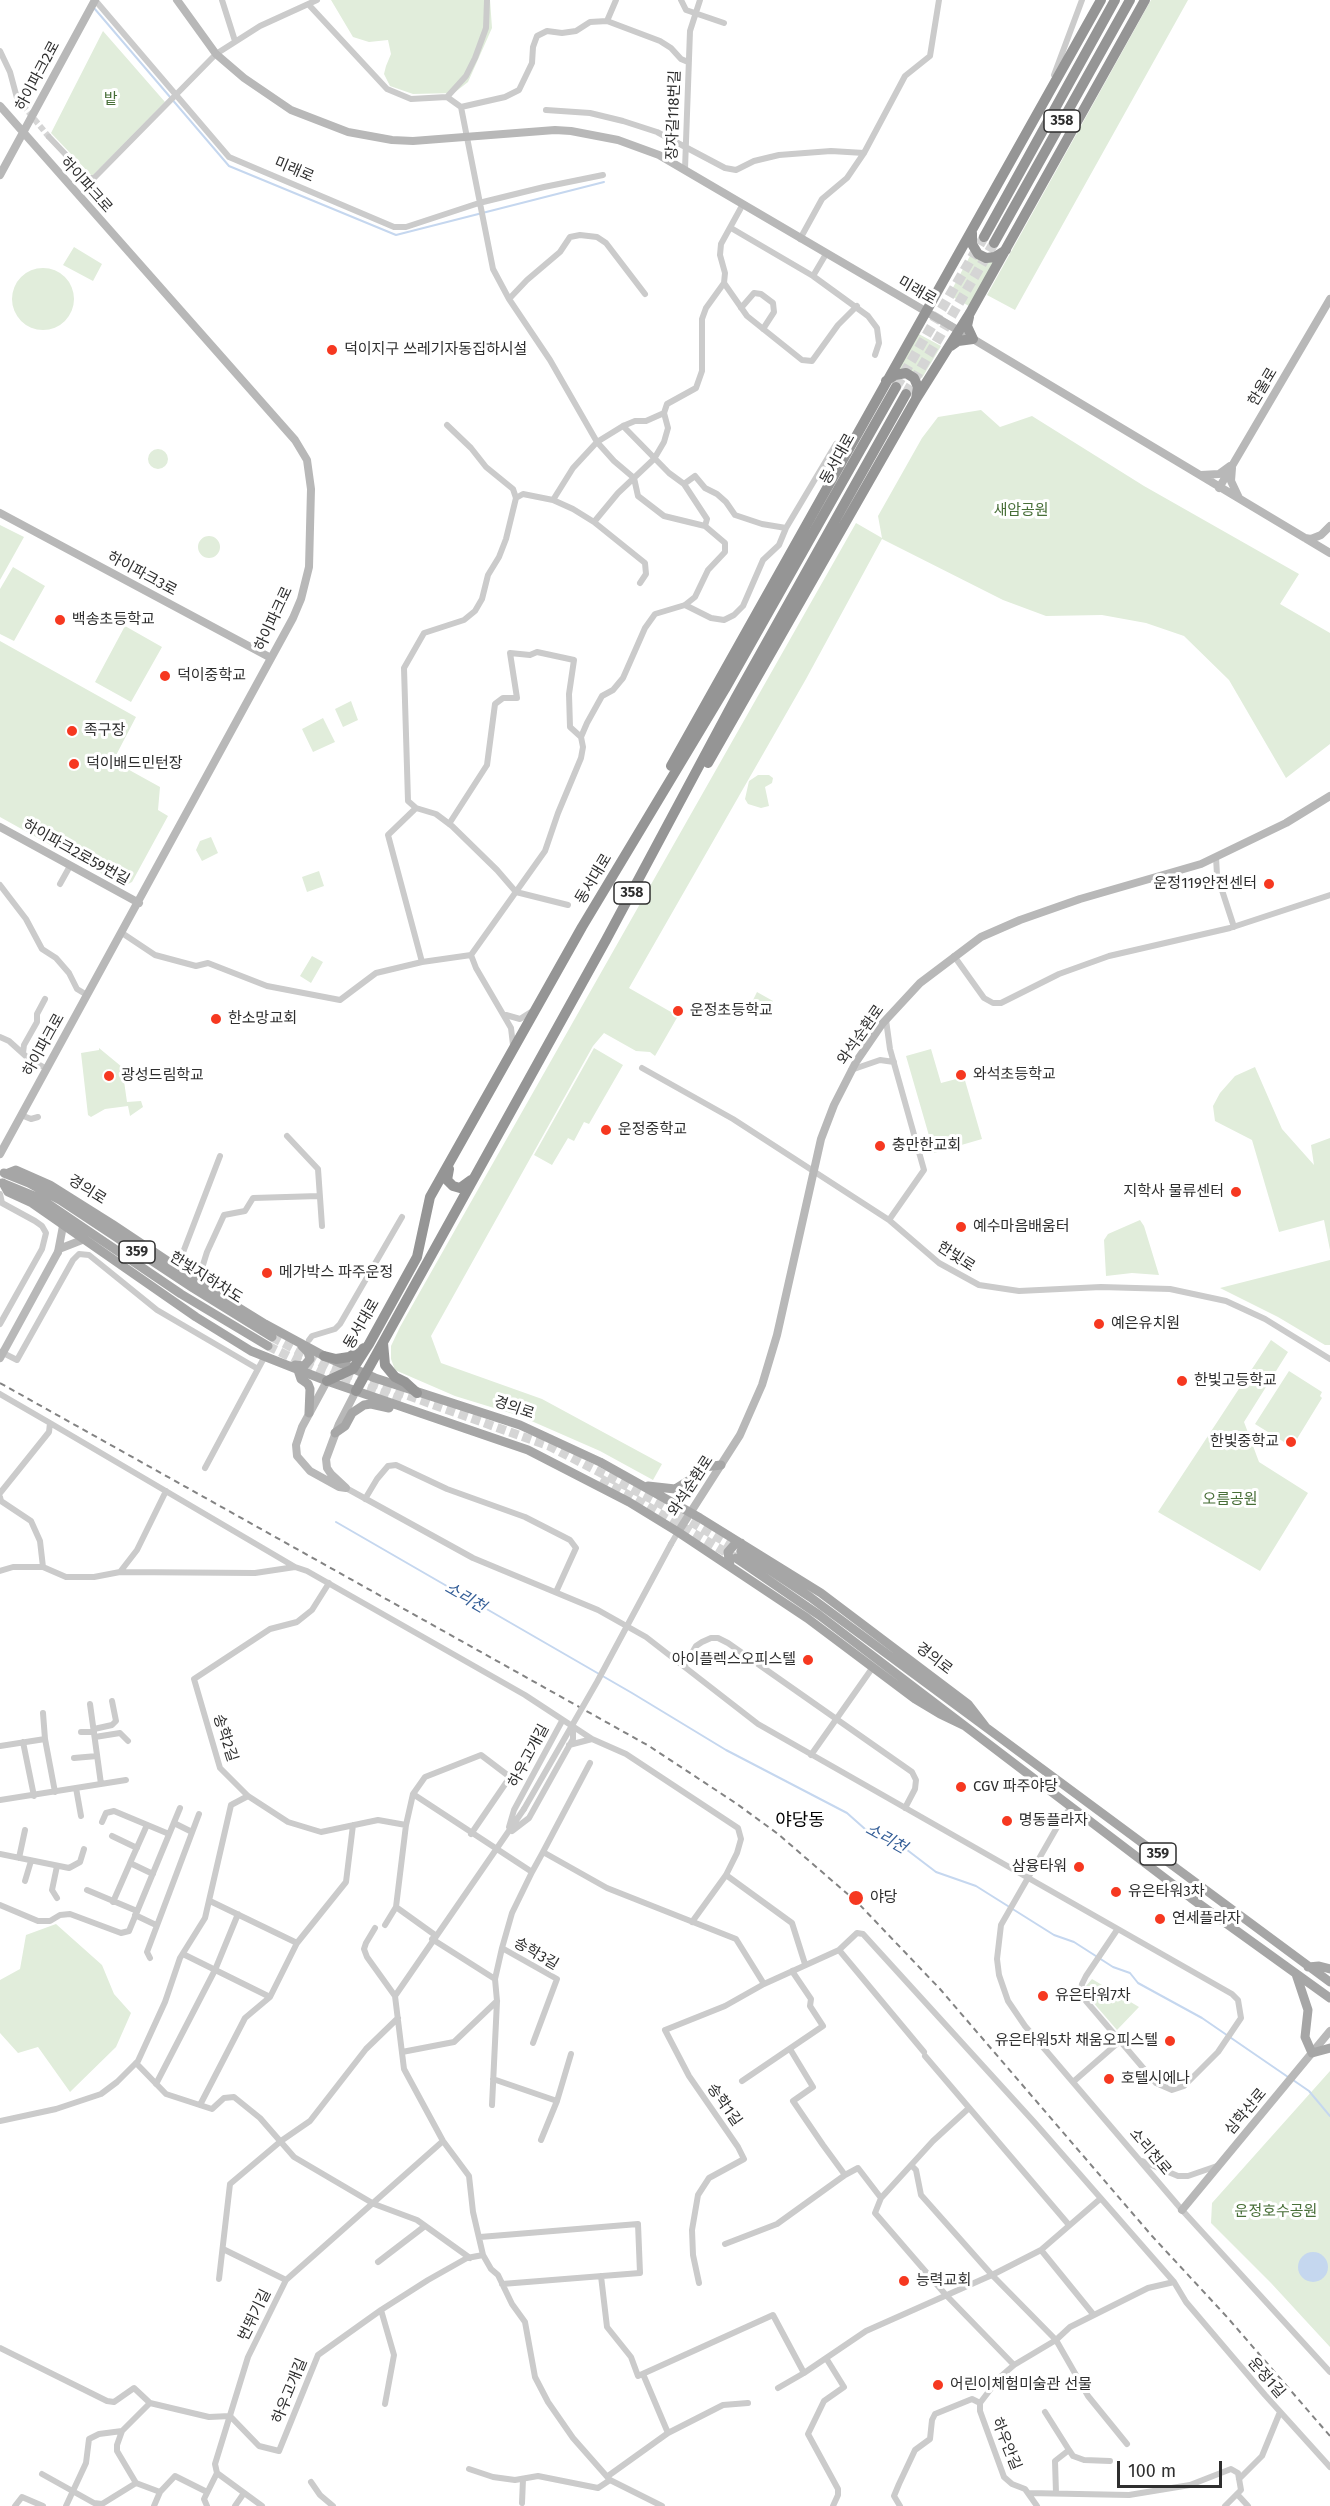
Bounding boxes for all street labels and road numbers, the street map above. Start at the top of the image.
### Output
street label: 하이파크2로 [12,38,64,114]
street label: 장자길118번길 [663,70,685,160]
road number: 358 [1044,110,1080,132]
street label: 하이파크로 [56,153,116,217]
street label: 미래로 [271,154,317,186]
street label: 미래로 [895,273,939,309]
street label: 한울로 [1245,365,1281,409]
street label: 동서대로 [817,430,859,488]
street label: 하이파크3로 [104,548,180,600]
street label: 하이파크로 [251,584,297,654]
street label: 하이파크2로59번길 [20,816,132,890]
street label: 동서대로 [572,851,616,907]
road number: 358 [614,882,650,904]
street label: 와석순환로 [834,1002,888,1068]
street label: 하이파크로 [19,1010,69,1080]
street label: 경의로 [65,1171,109,1209]
street label: 한빛로 [934,1238,978,1276]
road number: 359 [119,1241,155,1263]
street label: 한빛지하차도 [166,1248,246,1308]
street label: 동서대로 [340,1296,384,1352]
street label: 경의로 [491,1393,537,1423]
street label: 와석순환로 [665,1452,717,1520]
street label: 경의로 [912,1639,956,1679]
street label: 송학2길 [209,1712,241,1764]
street label: 하우고개길 [505,1721,553,1791]
road number: 359 [1140,1843,1176,1865]
street label: 송학3길 [510,1934,562,1974]
street label: 송학1길 [703,2080,745,2130]
street label: 심학산로 [1221,2085,1271,2139]
street label: 소리천로 [1125,2125,1175,2179]
street label: 번뛰기길 [235,2286,275,2344]
street label: 운정1길 [1243,2354,1289,2402]
street label: 하우고개길 [269,2356,311,2426]
street label: 하우안길 [987,2415,1025,2473]

